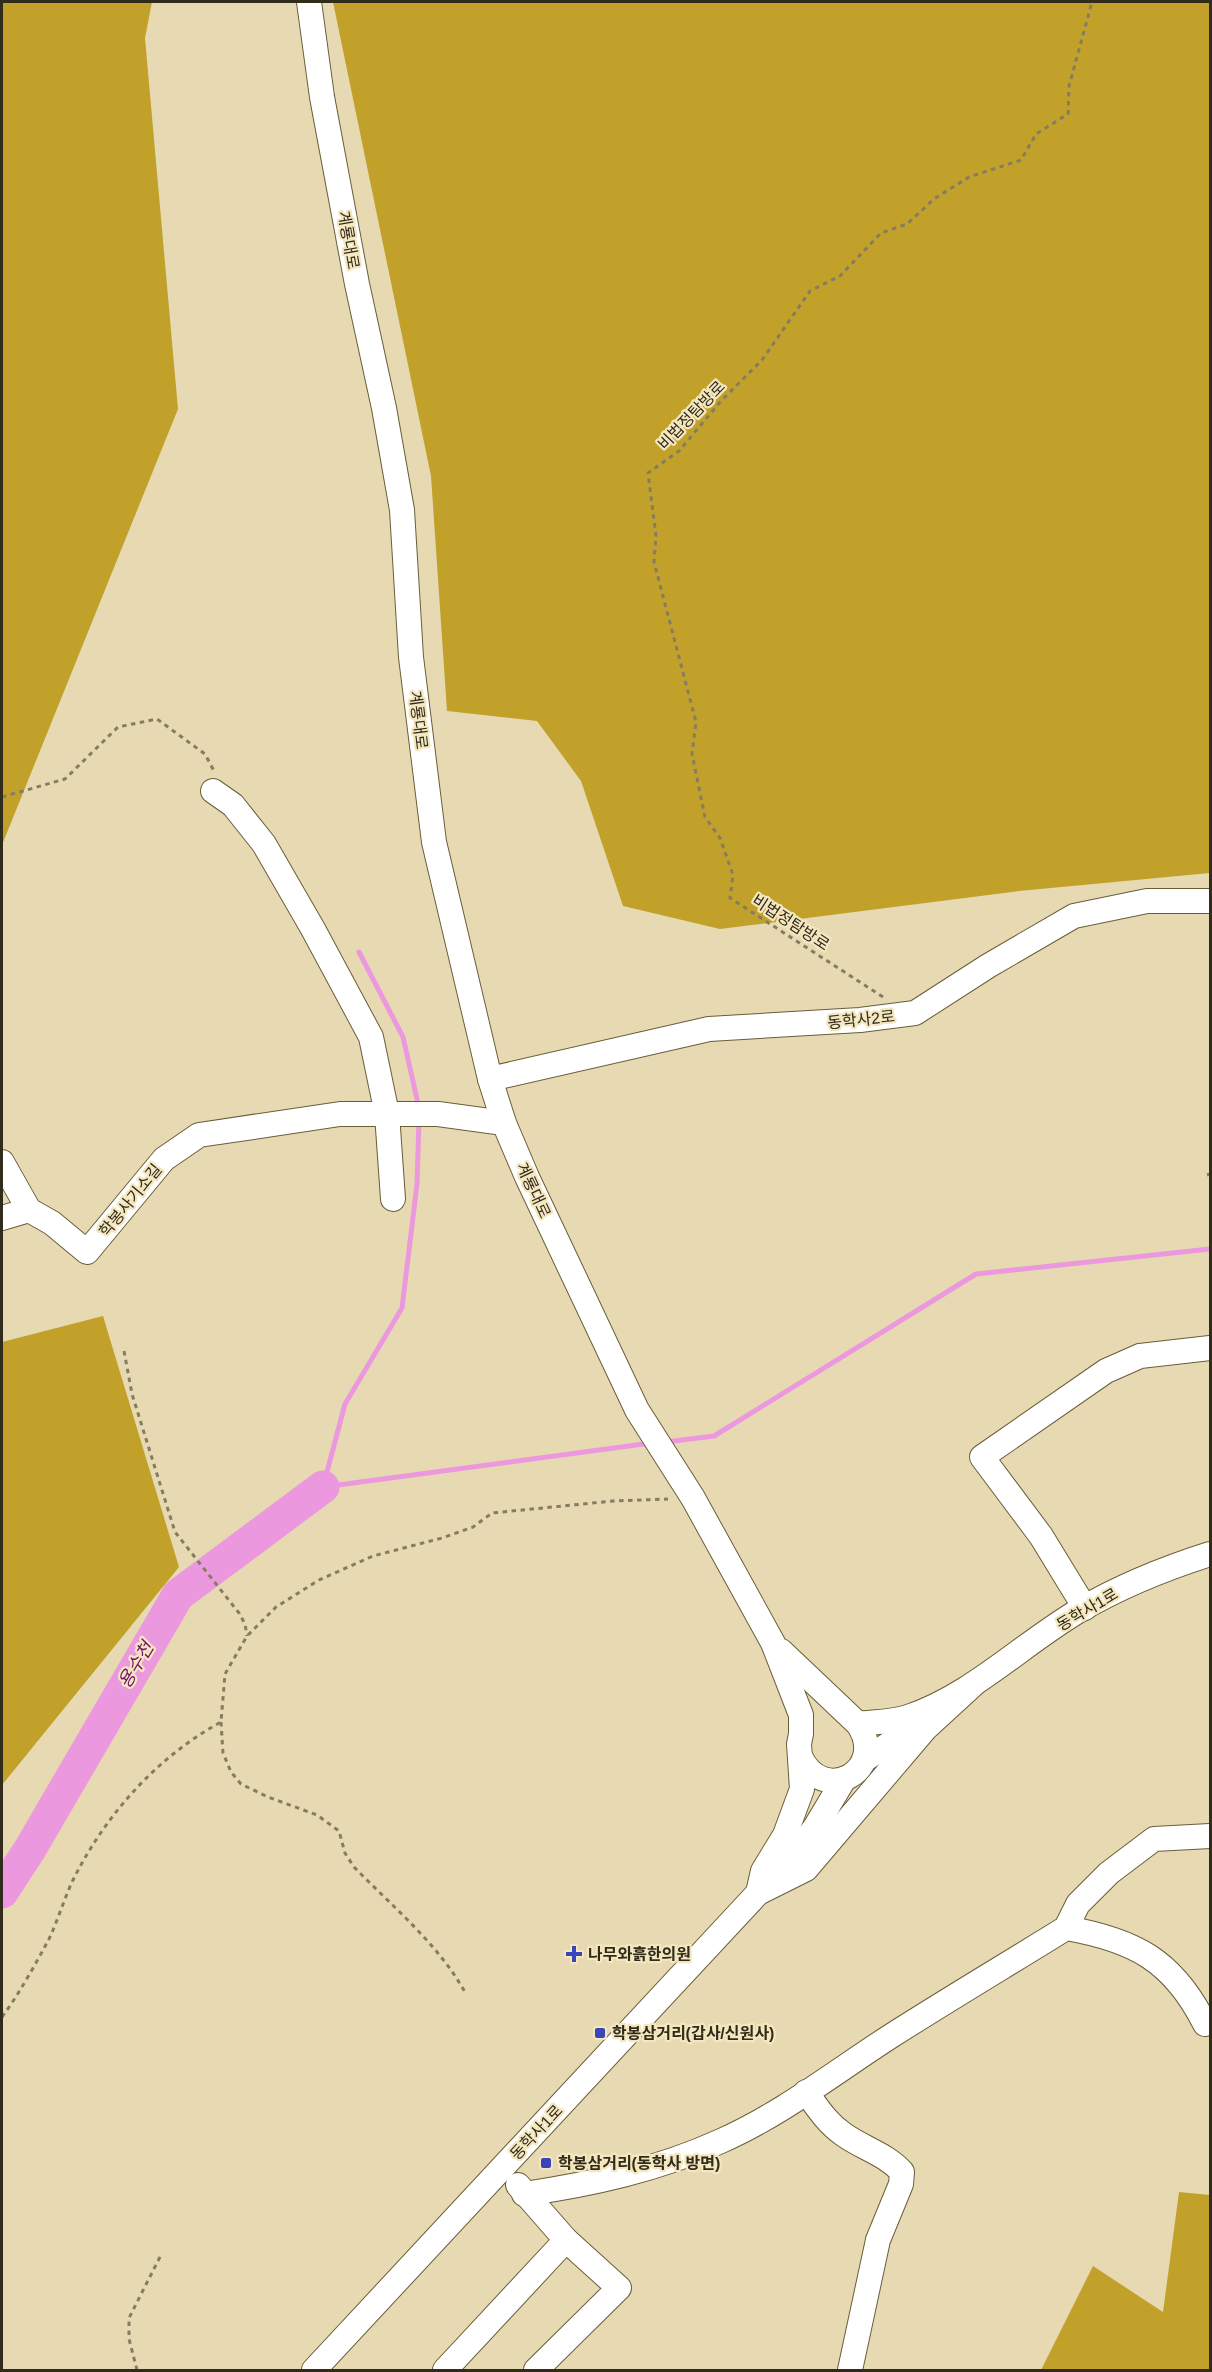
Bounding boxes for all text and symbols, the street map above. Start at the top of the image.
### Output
street label: 계룡대로 [335,210,362,271]
street label: 비법정탐방로 [655,377,728,453]
street label: 계룡대로 [406,690,431,751]
street label: 비법정탐방로 [749,891,833,954]
street label: 동학사2로 [826,1007,896,1031]
street label: 계룡대로 [513,1160,554,1221]
street label: 학봉사기소길 [96,1161,165,1240]
street label: 동학사1로 [1054,1585,1121,1634]
water label: 용수천 [115,1636,159,1691]
marker: 나무와흙한의원 [565,1945,583,1963]
place label: 나무와흙한의원 [588,1945,691,1963]
place label: 학봉삼거리(갑사/신원사) [612,2024,774,2042]
marker: 학봉삼거리(갑사/신원사) [593,2026,607,2040]
street label: 동학사1로 [507,2102,566,2163]
place label: 학봉삼거리(동학사 방면) [558,2154,720,2172]
marker: 학봉삼거리(동학사 방면) [539,2156,553,2170]

